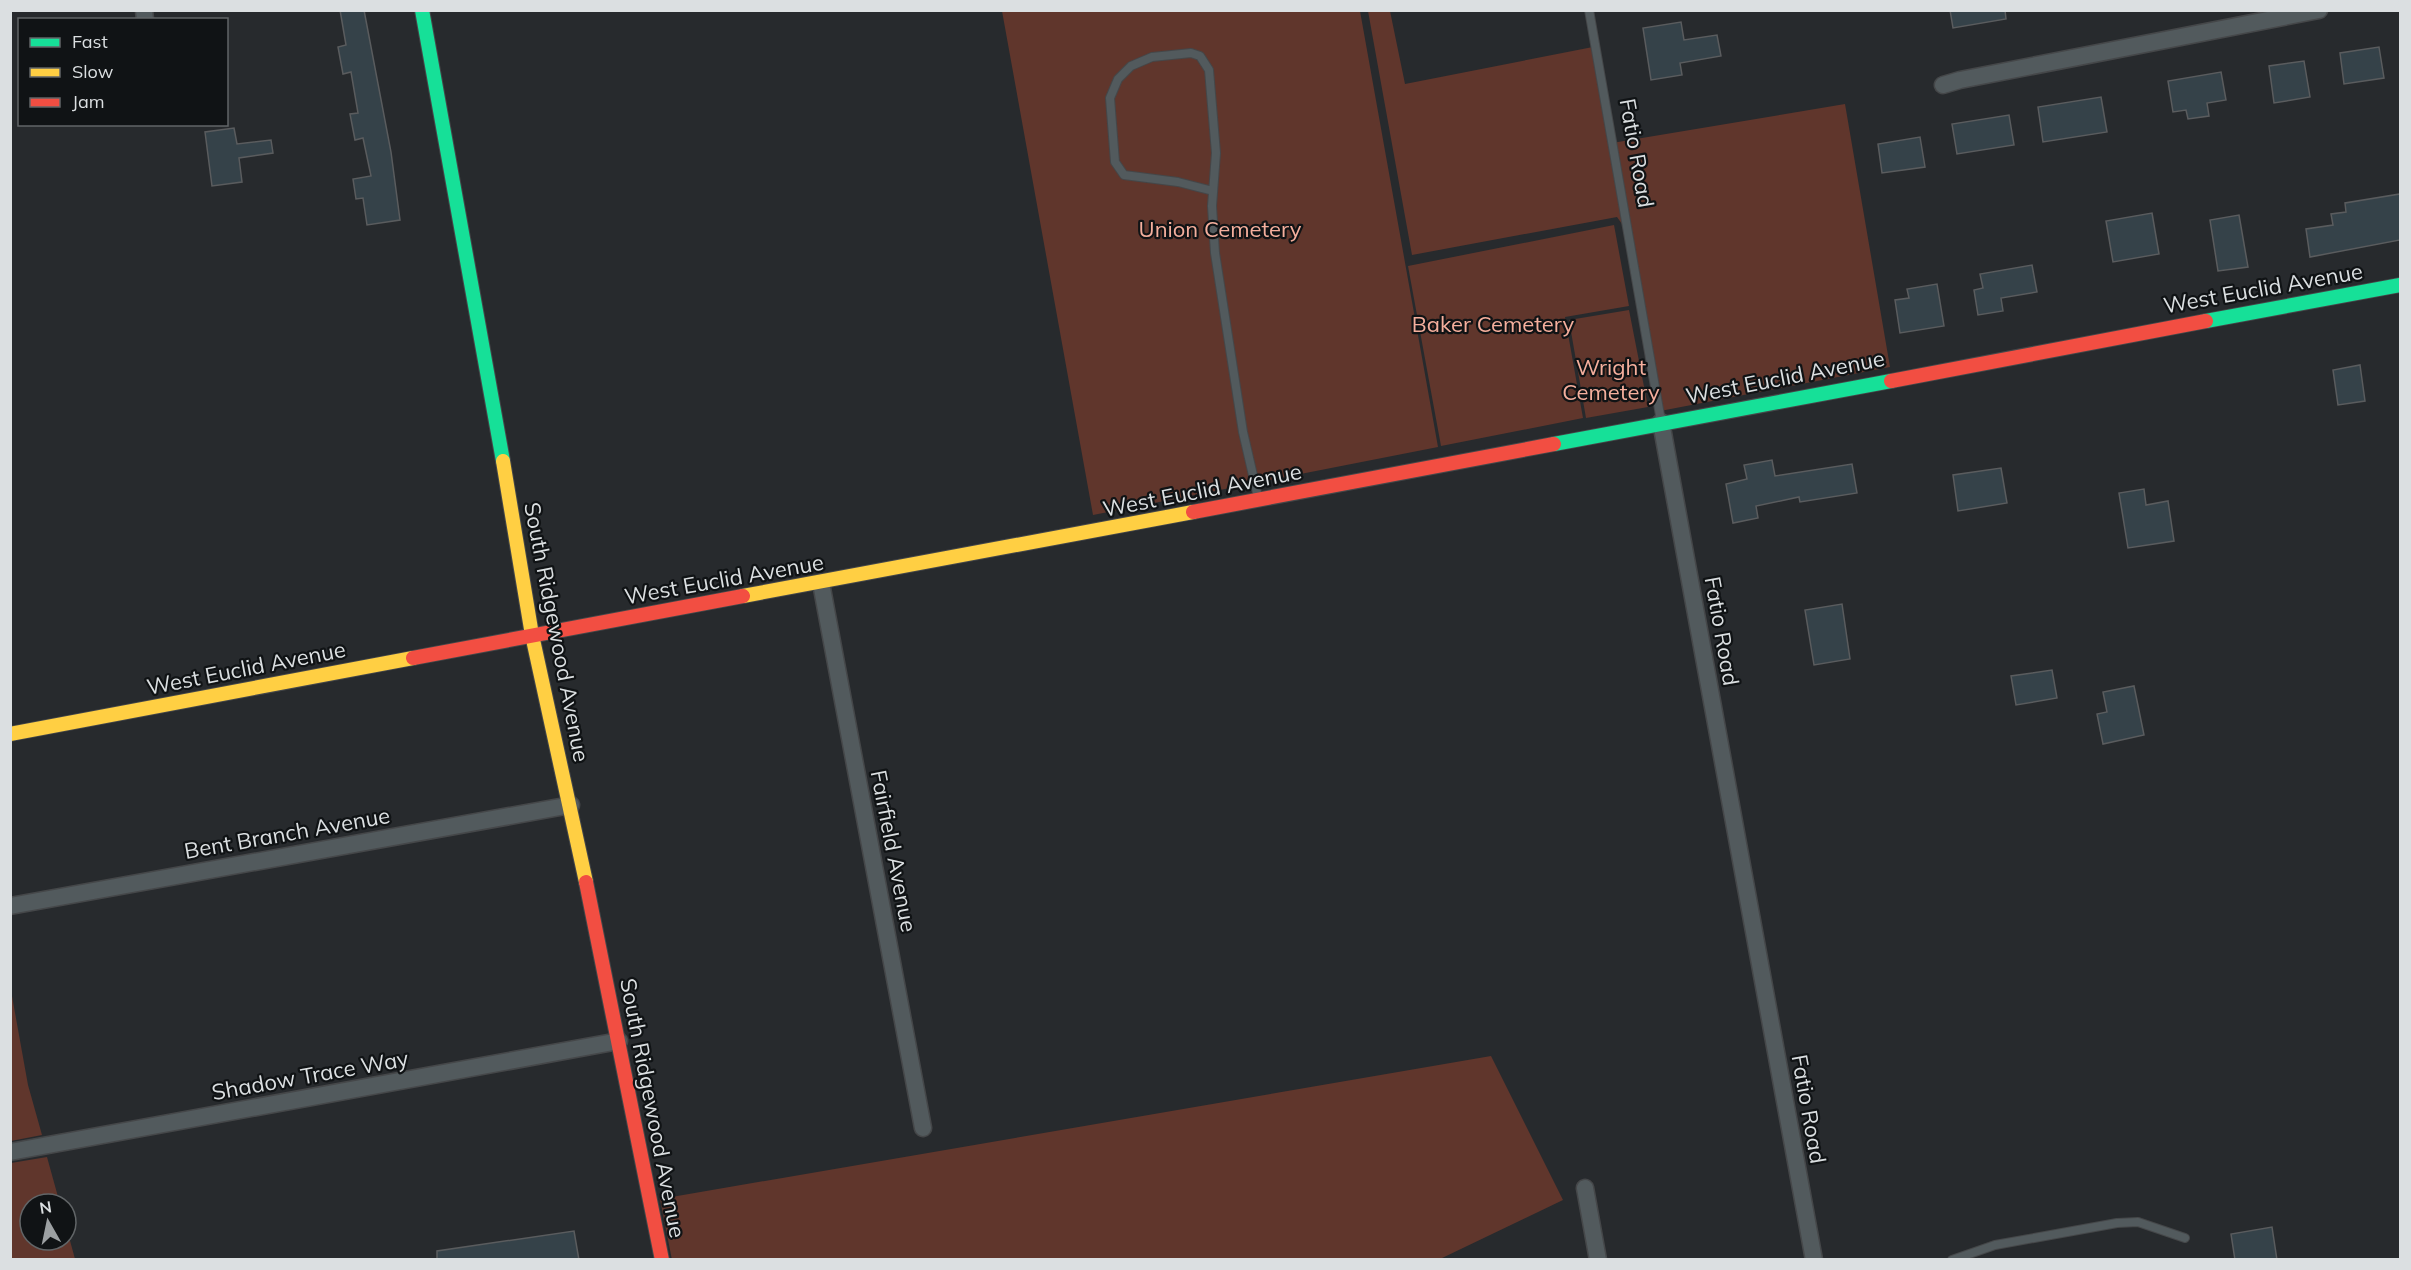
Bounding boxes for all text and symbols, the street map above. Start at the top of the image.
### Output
legend [18,18,228,126]
text: Fast [72,30,108,53]
text: Slow [72,60,114,83]
text: Jam [72,90,105,113]
street label: Fatio Road [1614,96,1660,210]
park label: Union Cemetery [1139,215,1302,243]
street label: West Euclid Avenue [2161,257,2365,319]
park label: Baker Cemetery [1412,310,1574,338]
street label: West Euclid Avenue [1683,344,1887,410]
park label: Wright Cemetery [1562,353,1660,406]
street label: West Euclid Avenue [1100,457,1304,523]
street label: South Ridgewood Avenue [518,500,596,764]
street label: West Euclid Avenue [622,548,826,610]
street label: Fatio Road [1699,574,1745,688]
street label: West Euclid Avenue [144,635,348,701]
street label: Fairfield Avenue [865,768,923,934]
street label: Bent Branch Avenue [182,801,392,865]
street label: South Ridgewood Avenue [614,976,692,1240]
street label: Shadow Trace Way [209,1044,411,1106]
street label: Fatio Road [1786,1052,1832,1166]
north arrow [18,1192,78,1252]
text: N [38,1196,53,1218]

